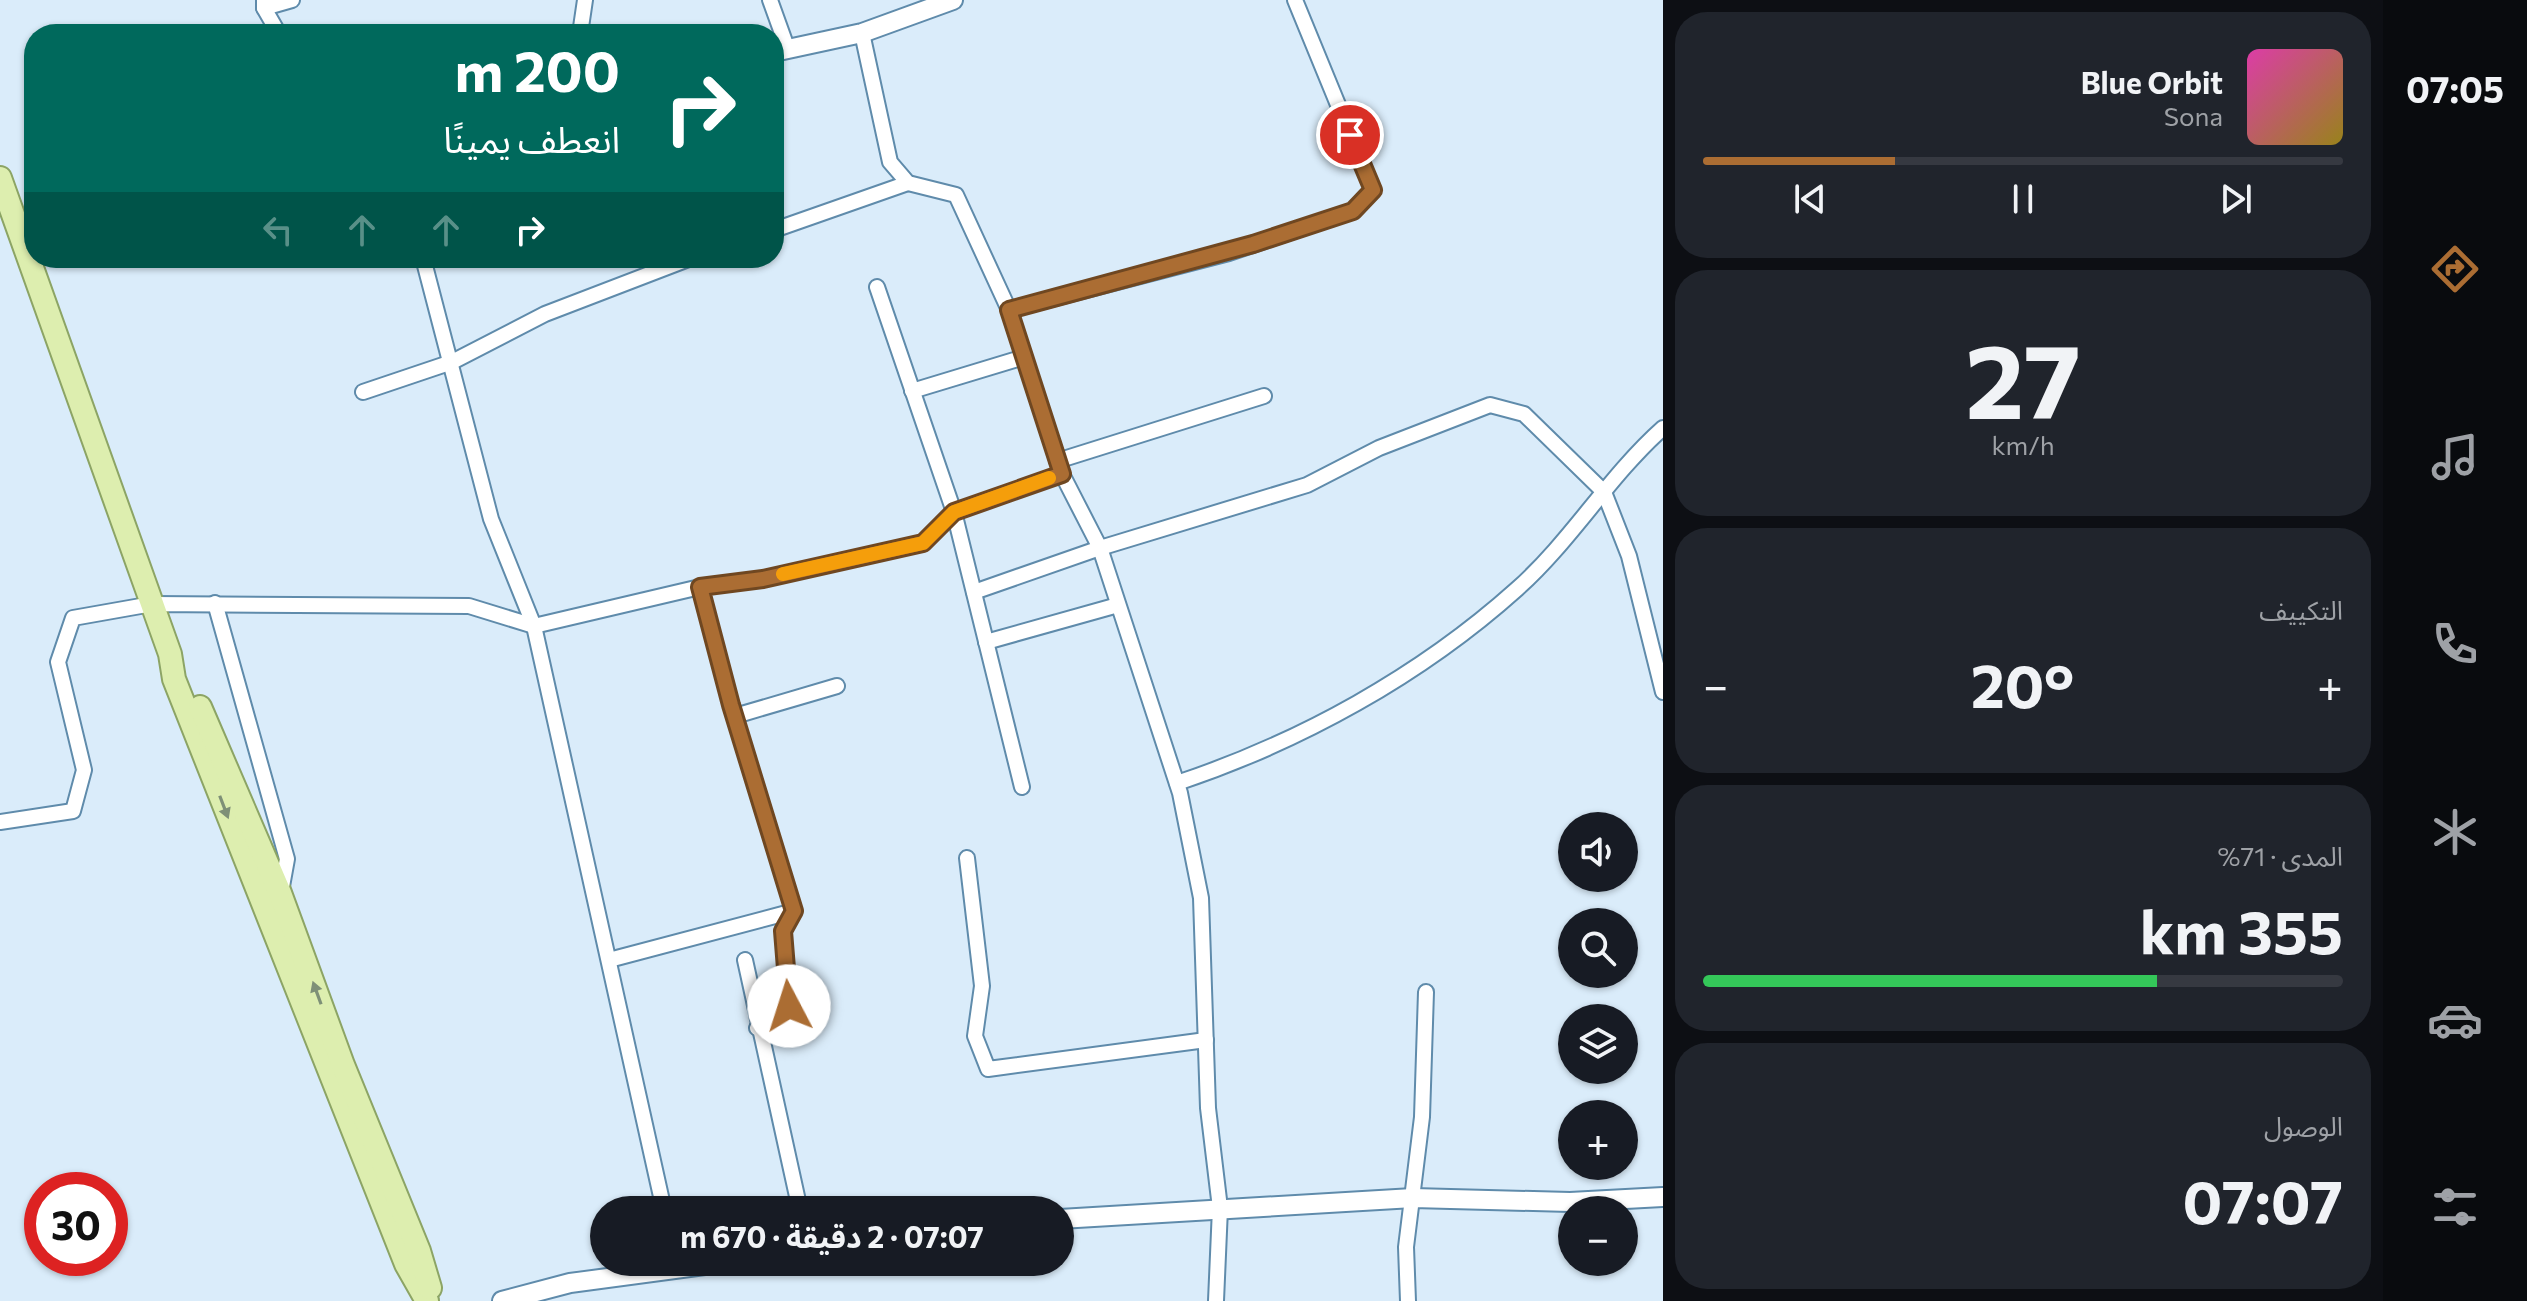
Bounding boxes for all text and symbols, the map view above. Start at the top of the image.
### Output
text: 200 m [454,35,620,104]
icon: right [648,56,752,160]
text: Blue Orbit [2081,63,2223,100]
text: 07:05 [2406,66,2504,110]
text: Sona [2164,100,2223,131]
pin [1316,101,1384,169]
icon: arrive [1328,113,1372,157]
text: انعطف يمينًا [443,116,620,160]
icon: previous [1788,177,1832,221]
icon: pause [2001,177,2045,221]
icon: next [2214,177,2258,221]
icon: left [256,208,300,252]
icon: ahead [340,208,384,252]
icon: ahead [424,208,468,252]
icon: right [508,208,552,252]
icon: directions [2427,241,2483,297]
text: 27 [1965,313,2081,440]
text: km/h [1991,429,2055,460]
icon: music [2427,429,2483,485]
text: التكييف [2259,594,2343,625]
icon: phone [2427,616,2483,672]
text: 20° [1971,647,2074,720]
text: − [1703,657,1728,711]
text: + [2317,657,2343,711]
one-way arrow [218,795,231,819]
icon: climate [2427,804,2483,860]
map controls [1558,812,1638,1276]
button: sound [1558,812,1638,892]
text: المدى · 71% [2218,840,2343,871]
text: 355 km [2140,893,2343,966]
button: search [1558,908,1638,988]
position arrow [747,964,831,1048]
one-way arrow [310,980,323,1004]
icon: car [2427,992,2483,1048]
button: layers [1558,1004,1638,1084]
button: + [1558,1100,1638,1180]
text: الوصول [2264,1110,2343,1141]
text: 07:07 [2183,1163,2343,1236]
speed limit sign: 30 [24,1172,128,1276]
icon: filters [2427,1179,2483,1235]
button: − [1558,1196,1638,1276]
text: 07:07 · 2 دقيقة · 670 m [680,1217,984,1254]

